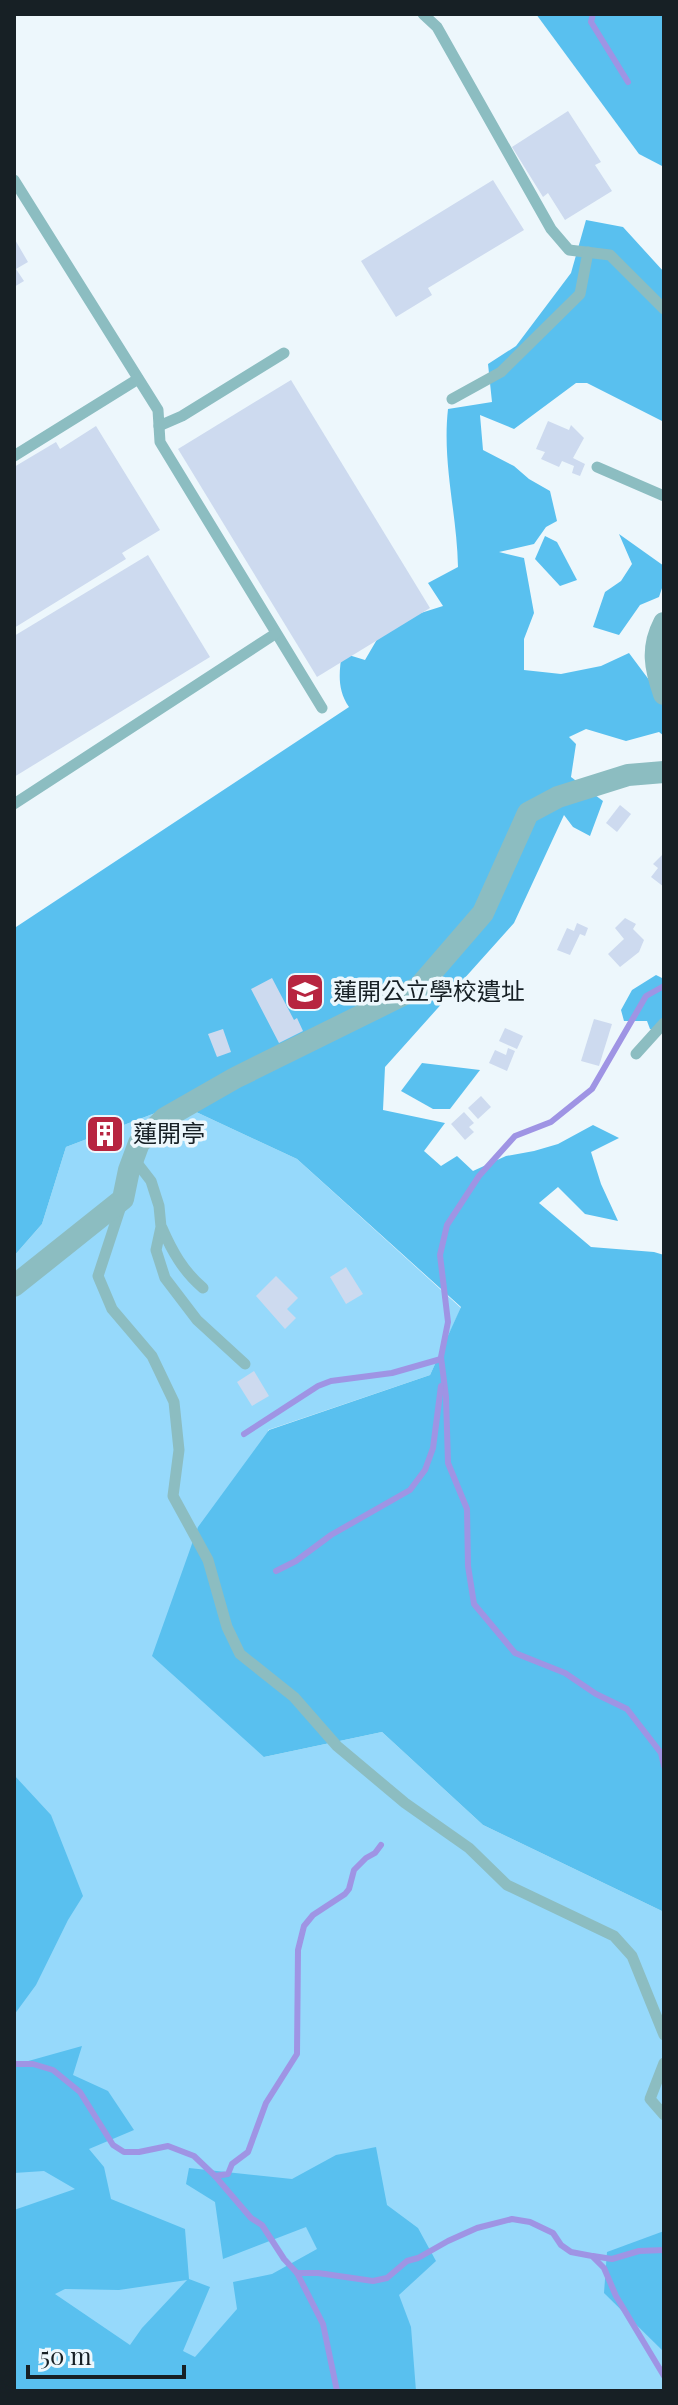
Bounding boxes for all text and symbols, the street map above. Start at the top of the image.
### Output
school or university icon: 蓮開公立學校遺址 [284,971,326,1013]
place label: 蓮開公立學校遺址 [333,974,525,1006]
building icon: 蓮開亭 [84,1113,126,1155]
place label: 蓮開亭 [133,1116,205,1148]
scale bar [28,2329,184,2379]
text: 50 m [40,2339,92,2371]

